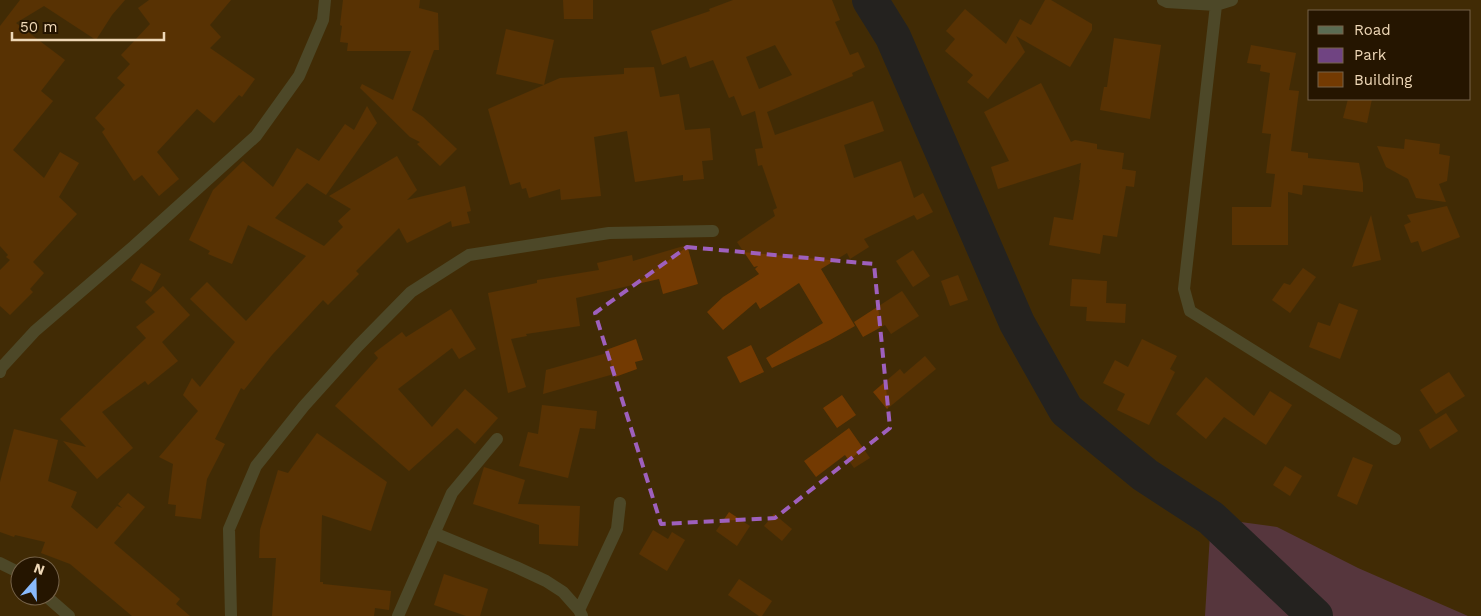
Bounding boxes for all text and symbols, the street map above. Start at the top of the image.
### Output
scale bar [12,10,165,42]
legend [1308,10,1471,100]
text: 50 m [20,18,57,36]
text: Road [1354,21,1391,39]
text: Park [1354,46,1387,64]
text: Building [1354,71,1412,89]
north arrow [10,556,60,606]
text: N [32,559,47,578]

